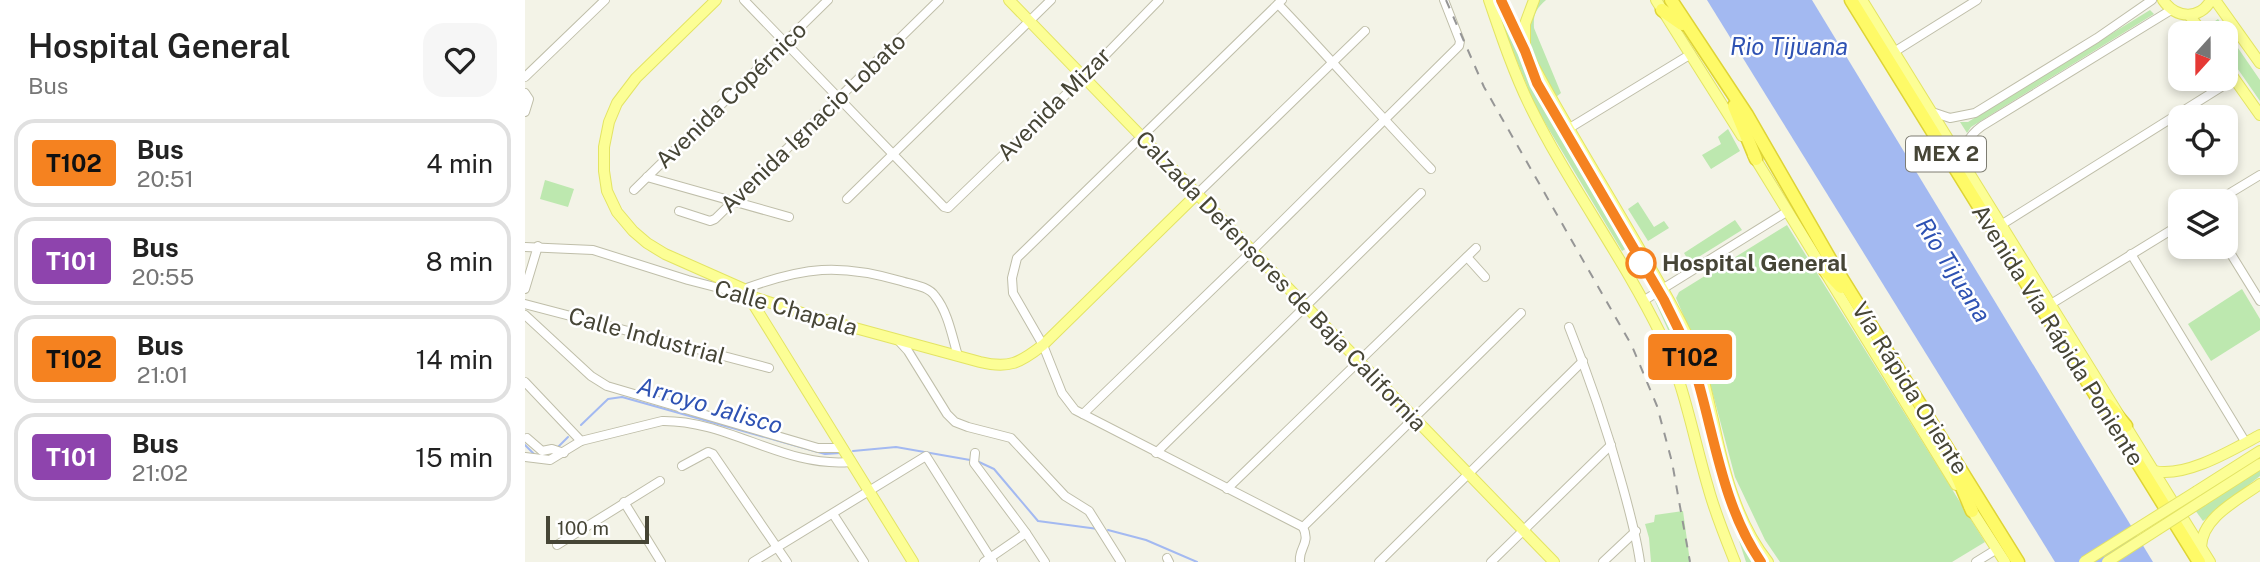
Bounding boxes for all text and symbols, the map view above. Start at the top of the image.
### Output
street label: Avenida Copérnico [650,16,812,174]
north arrow [2168,21,2238,91]
map controls [2168,21,2238,259]
button: heart [423,23,497,97]
text: Hospital General [28,27,291,65]
street label: Avenida Ignacio Lobato [715,27,911,218]
water label: Rio Tijuana [1730,32,1848,60]
street label: Avenida Mizar [991,41,1116,166]
text: Bus [28,72,68,99]
button: locate [2168,105,2238,175]
street label: Calzada Defensores de Baja California [1130,125,1432,436]
text: Bus [137,134,184,165]
road number: MEX 2 [1906,136,1986,172]
text: 4 min [426,148,493,179]
text: T102 [46,149,102,177]
text: 20:51 [137,165,194,192]
button: layers [2168,189,2238,259]
street label: Avenida Vía Rápida Poniente [1967,199,2150,470]
water label: Río Tijuana [1911,212,1997,327]
text: Bus [132,232,179,263]
text: 8 min [426,246,493,277]
text: T101 [46,247,97,275]
marker: Hospital General [1626,248,1656,278]
place label: Hospital General [1662,249,1848,276]
text: 20:55 [132,263,194,290]
street label: Calle Chapala [712,274,861,341]
street label: Vía Rápida Oriente [1847,297,1974,479]
street label: Calle Industrial [566,302,729,369]
text: Bus [137,330,184,361]
line badge: T102 [1641,334,1739,380]
text: T102 [1662,343,1718,371]
text: 14 min [416,344,493,375]
text: T102 [46,345,102,373]
text: 21:01 [137,361,188,388]
water label: Arroyo Jalisco [634,371,786,439]
text: Bus [132,428,179,459]
text: 15 min [415,442,493,473]
text: T101 [46,443,97,471]
text: 21:02 [132,459,188,486]
scale bar [546,513,649,545]
text: 100 m [557,517,609,539]

